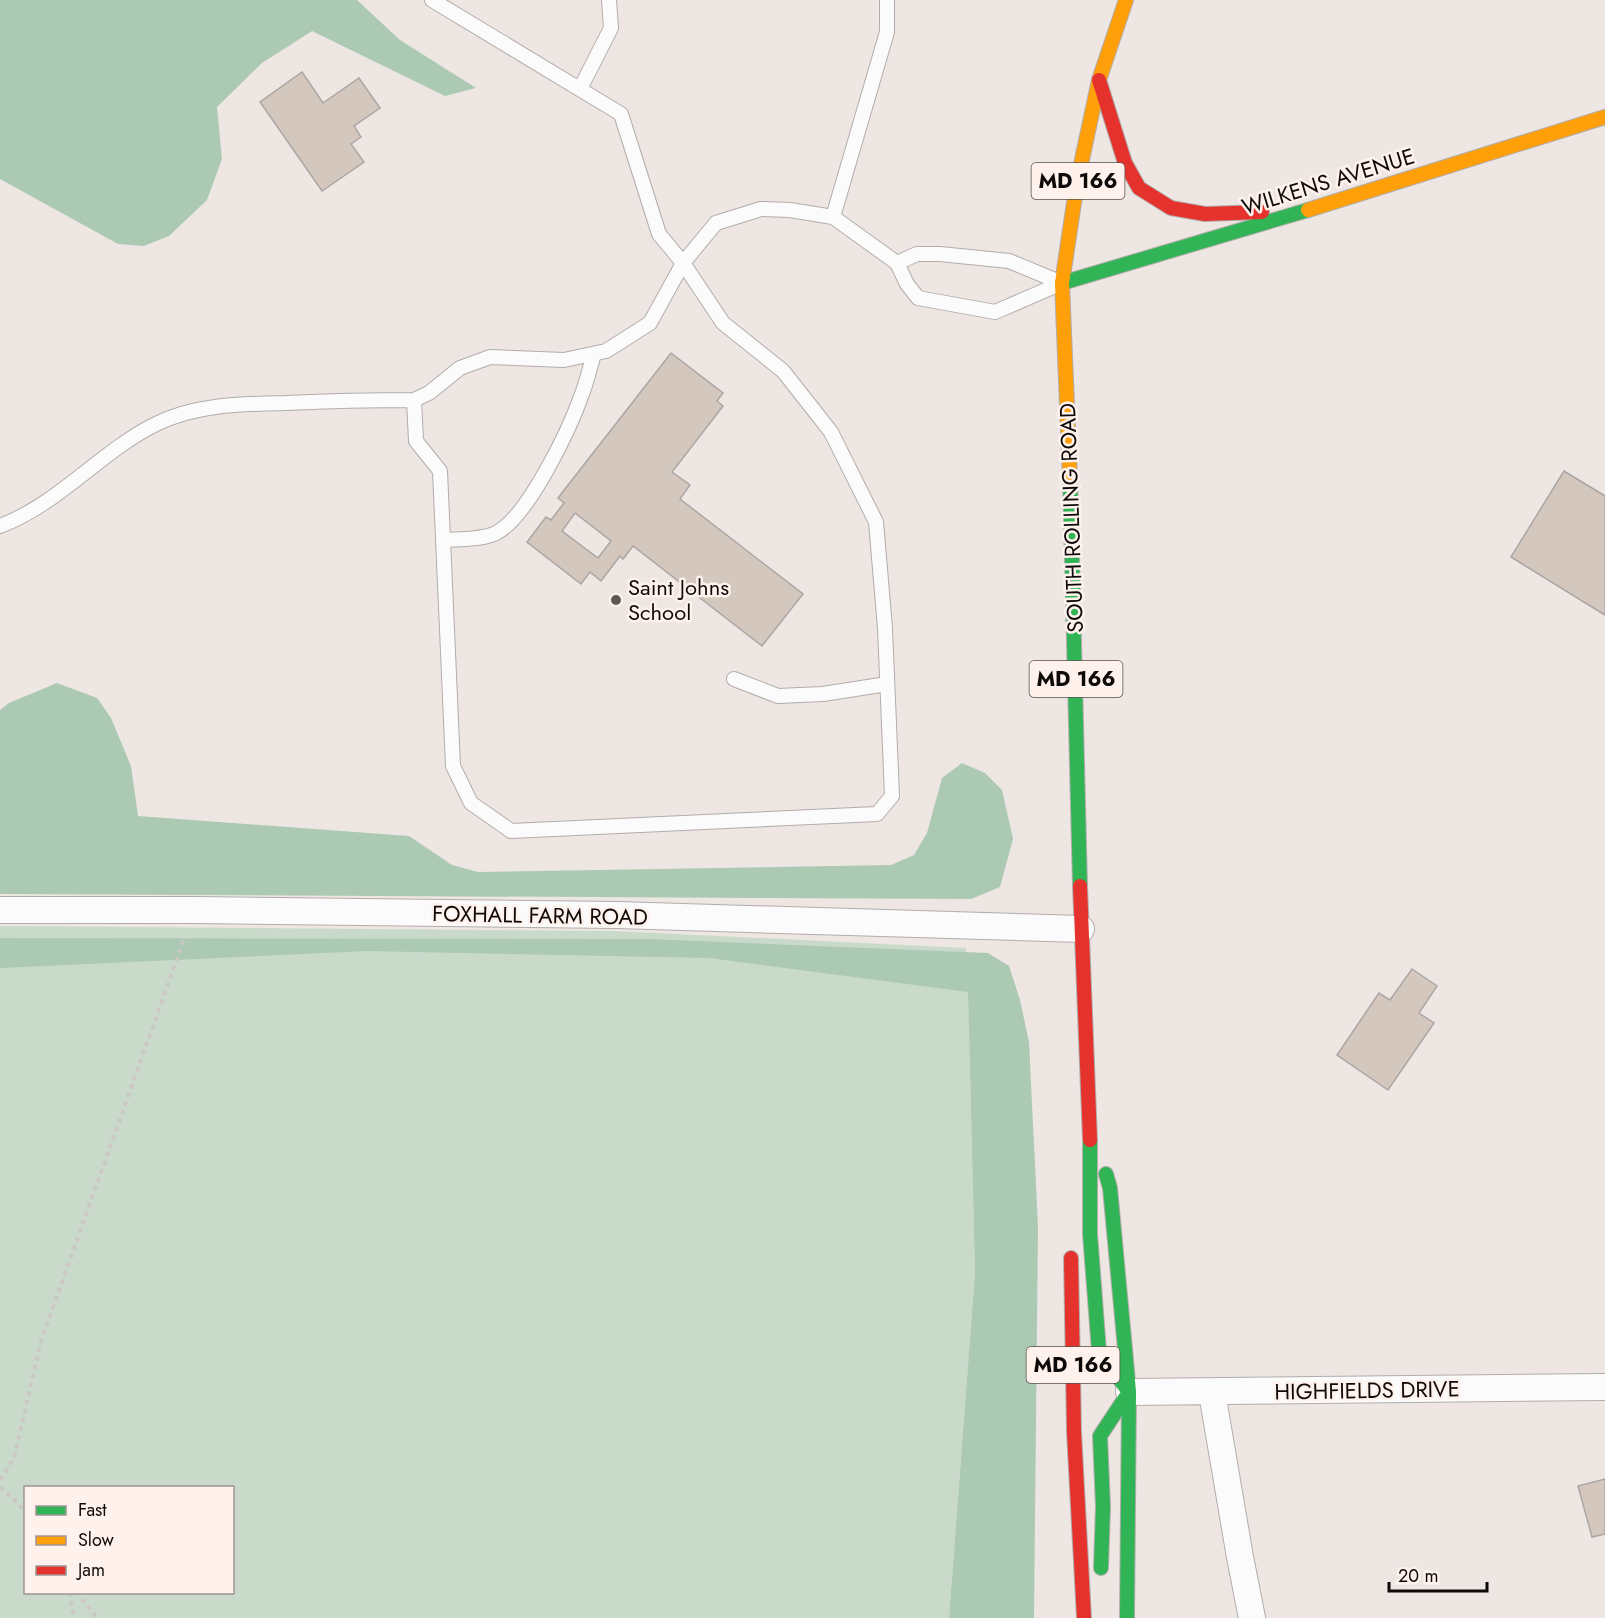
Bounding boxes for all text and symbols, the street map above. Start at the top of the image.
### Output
street label: WILKENS AVENUE [1238,140,1418,222]
road number: MD 166 [1032,163,1124,199]
street label: SOUTH ROLLING ROAD [1051,403,1091,633]
place label: Saint Johns School [628,571,729,628]
marker: Saint Johns School [609,593,623,607]
road number: MD 166 [1030,661,1122,697]
street label: FOXHALL FARM ROAD [432,897,648,933]
road number: MD 166 [1026,1347,1120,1383]
street label: HIGHFIELDS DRIVE [1274,1372,1460,1408]
legend [24,1486,234,1594]
text: Fast [78,1497,107,1523]
text: Slow [78,1527,115,1553]
scale bar [1389,1555,1486,1593]
text: Jam [76,1557,105,1583]
text: 20 m [1398,1563,1438,1589]

